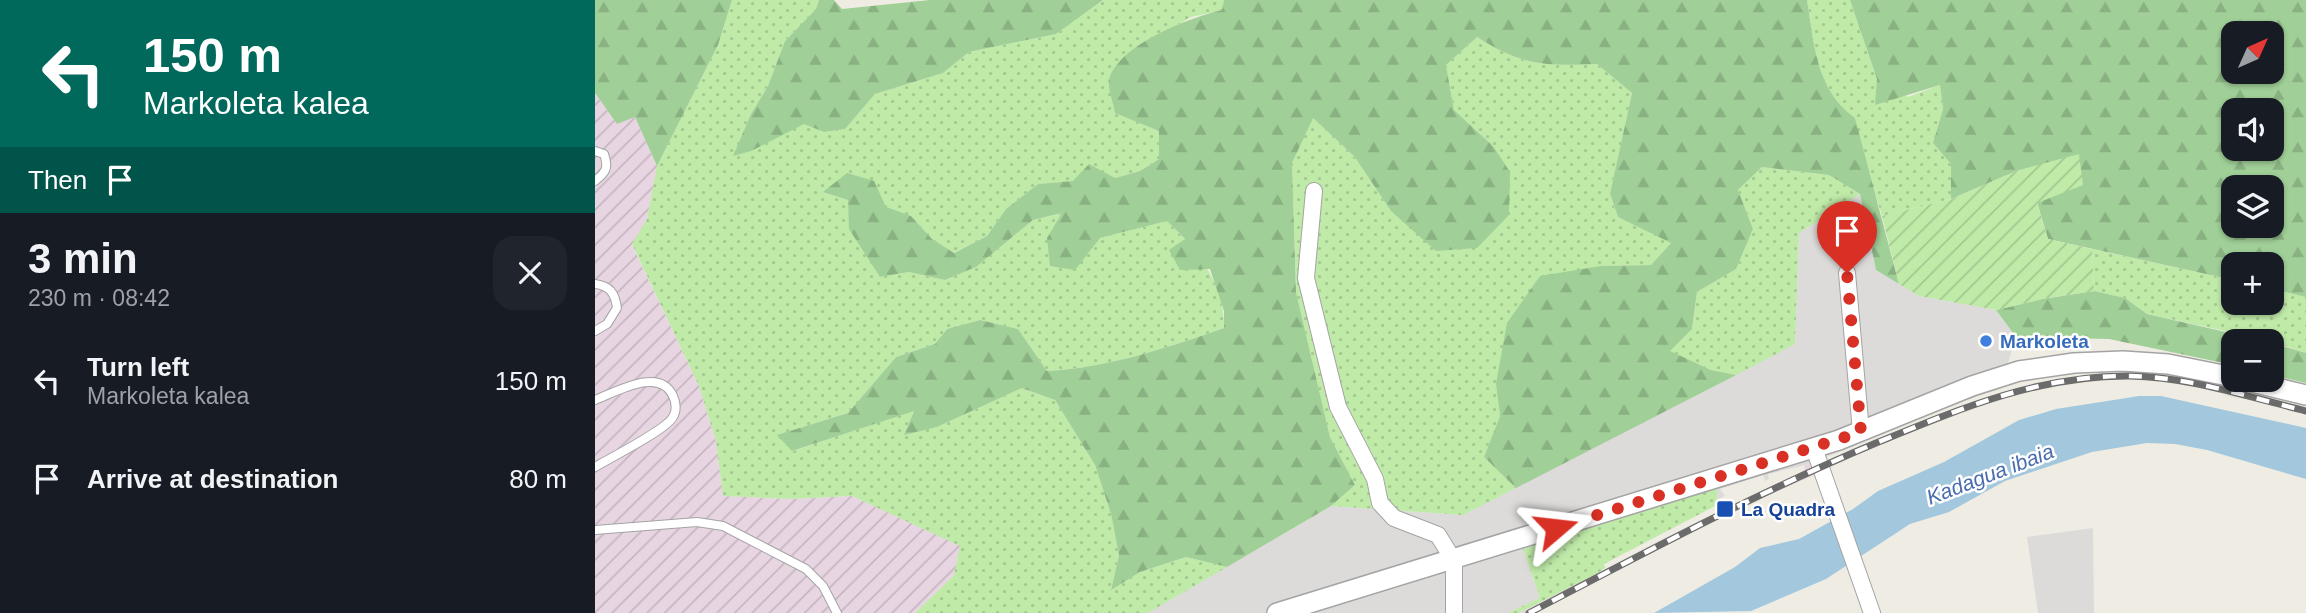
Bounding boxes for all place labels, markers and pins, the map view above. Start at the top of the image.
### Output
pin [1817,201,1877,273]
place label: Markoleta [2000,331,2089,352]
marker: Markoleta [1978,333,1994,349]
marker: La Quadra [1715,499,1735,519]
place label: La Quadra [1741,499,1835,520]

